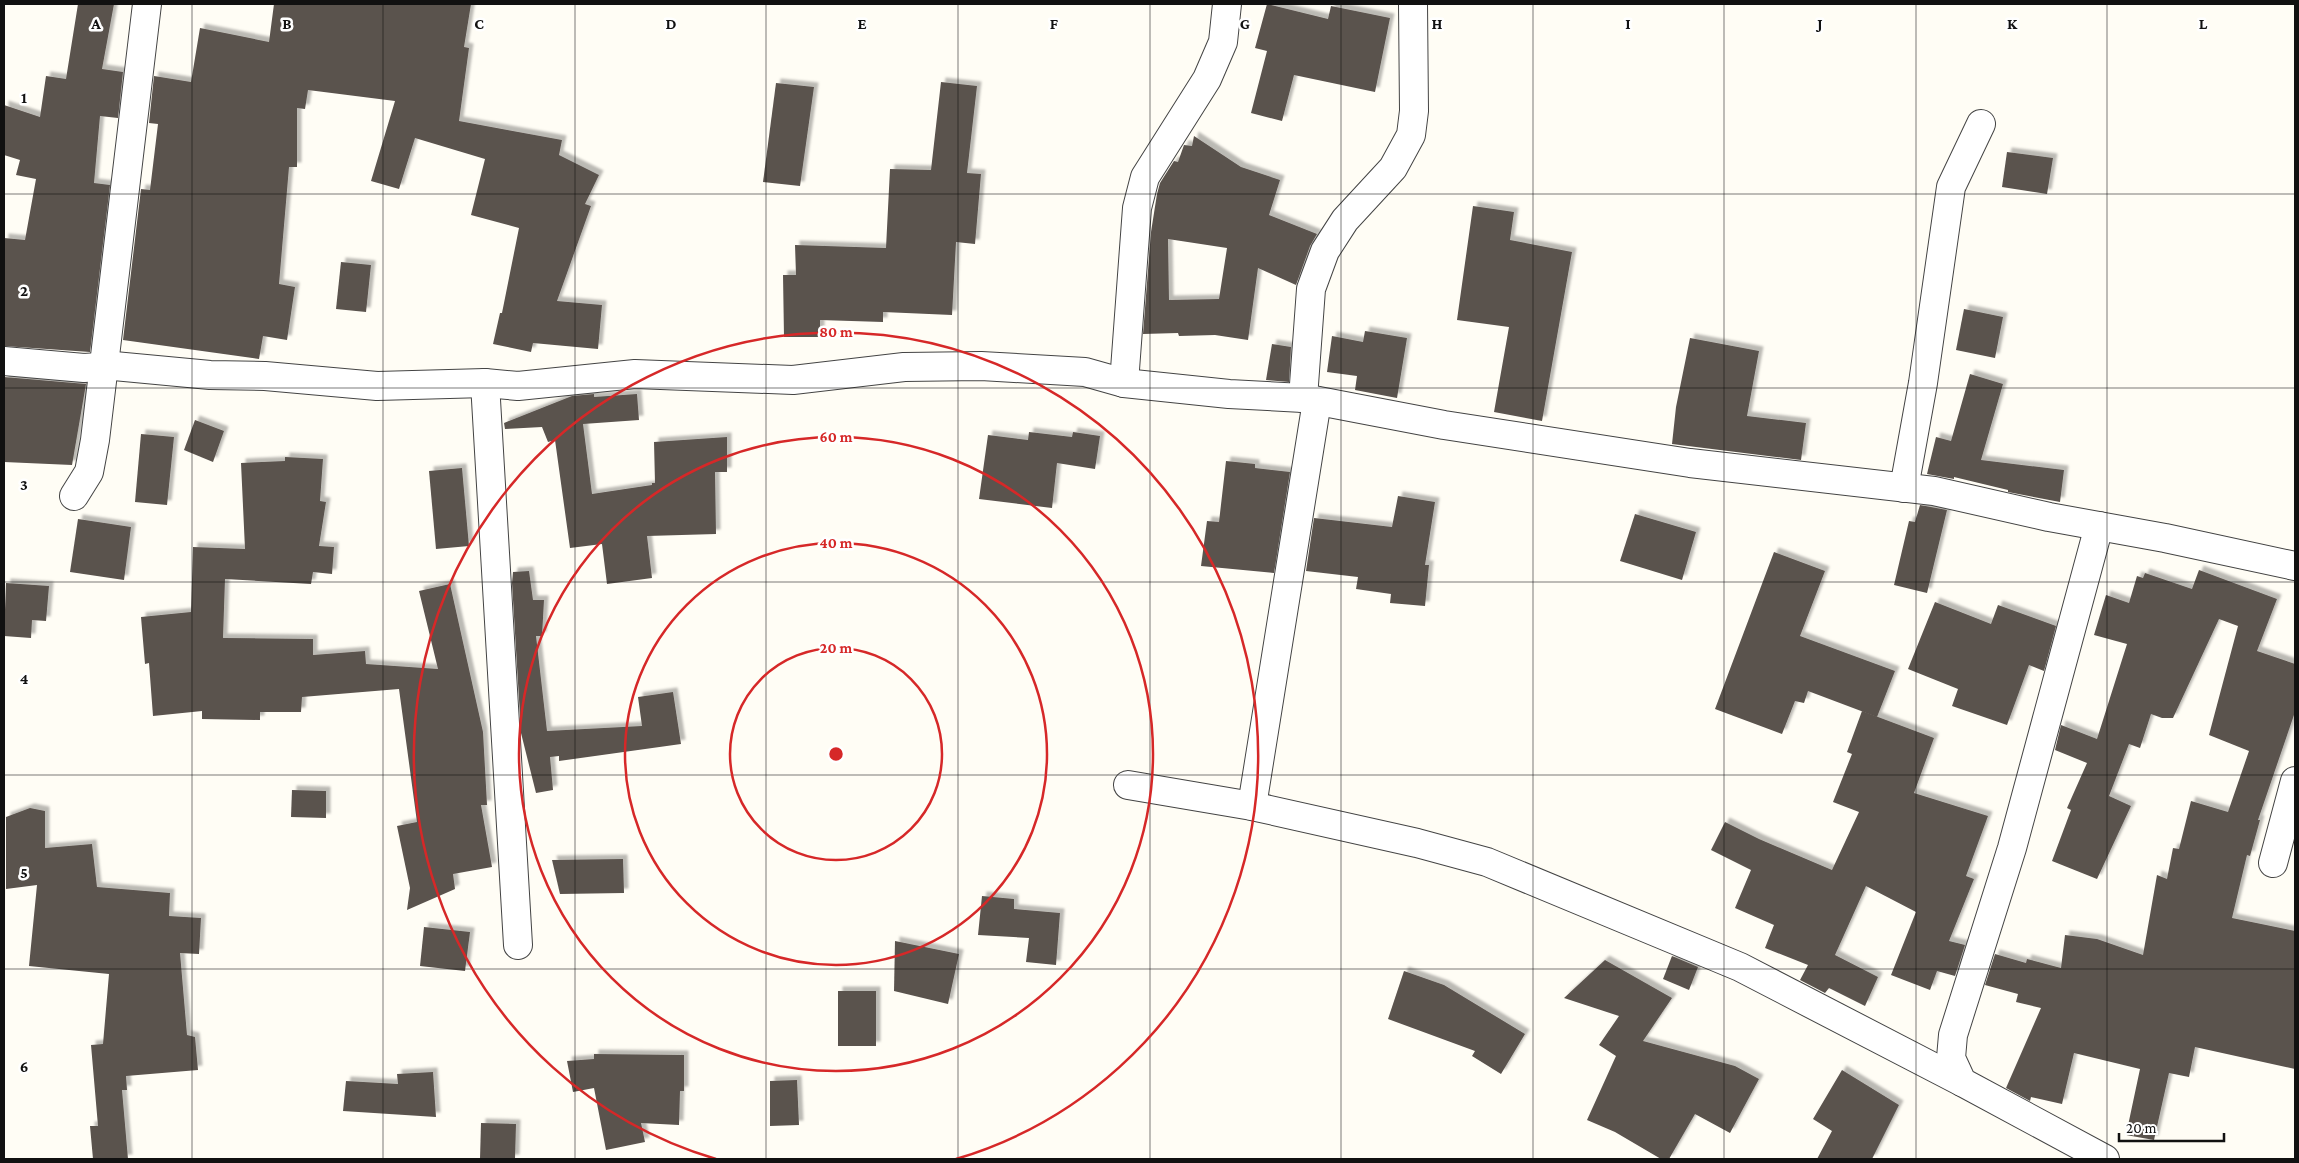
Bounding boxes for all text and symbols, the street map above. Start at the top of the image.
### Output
text: A [90,15,101,32]
text: B [282,15,292,32]
text: C [474,15,484,32]
text: D [665,15,677,32]
text: E [857,15,867,32]
text: F [1050,15,1059,32]
text: G [1240,15,1250,32]
text: H [1432,15,1443,32]
text: I [1625,15,1631,32]
text: J [1815,15,1823,32]
text: K [2007,15,2018,32]
text: L [2199,15,2208,32]
text: 1 [21,89,27,106]
text: 2 [20,282,28,299]
text: 80 m [819,324,853,340]
text: 60 m [820,429,853,445]
text: 3 [20,476,28,493]
text: 40 m [820,535,853,551]
text: 20 m [820,640,852,656]
text: 4 [20,670,29,687]
centre of rings [827,745,845,763]
text: 5 [20,864,28,881]
text: 6 [20,1058,28,1075]
scale bar [2119,1110,2224,1142]
text: 20 m [2126,1120,2157,1136]

